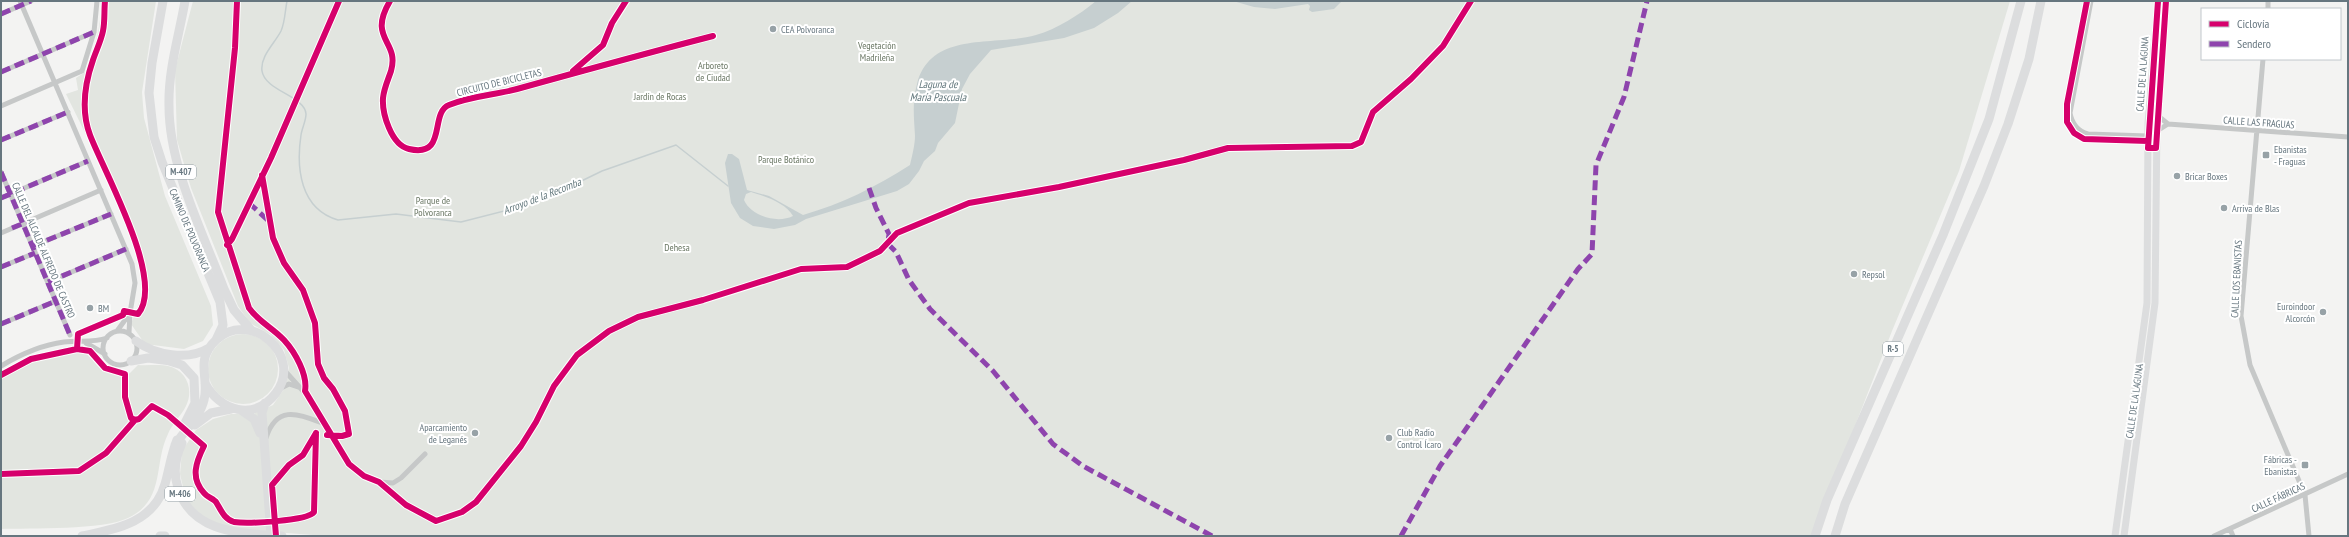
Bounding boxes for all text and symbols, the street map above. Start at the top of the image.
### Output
legend [2201,8,2341,60]
text: Ciclovía [2237,16,2269,31]
place label: CEA Polvoranca [781,23,834,36]
marker: CEA Polvoranca [768,24,778,34]
street label: CALLE DE LA LAGUNA [2133,36,2152,112]
text: Sendero [2237,36,2271,51]
park label: Vegetación Madrileña [857,39,896,64]
park label: Arboreto de Ciudad [696,59,730,84]
street label: CIRCUITO DE BICICLETAS [455,66,543,99]
water label: Laguna de María Pascuala [910,77,967,104]
park label: Jardín de Rocas [633,90,687,103]
street label: CALLE LAS FRAGUAS [2223,114,2295,131]
place label: Ebanistas - Fraguas [2274,143,2307,168]
marker: Ebanistas - Fraguas [2261,150,2271,160]
park label: Parque Botánico [758,153,814,166]
road number: M-407 [166,165,196,179]
place label: Bricar Boxes [2185,170,2228,183]
marker: Bricar Boxes [2172,171,2182,181]
water label: Arroyo de la Recomba [501,175,583,217]
street label: CALLE DEL ALCALDE ALFREDO DE CASTRO [9,180,78,321]
street label: CAMINO DE POLVORANCA [166,187,213,274]
park label: Parque de Polvoranca [414,194,452,219]
place label: Arriva de Blas [2232,202,2280,215]
marker: Arriva de Blas [2219,203,2229,213]
street label: CALLE LOS EBANISTAS [2228,240,2245,318]
park label: Dehesa [664,241,690,254]
place label: Repsol [1862,268,1886,281]
marker: Repsol [1849,269,1859,279]
place label: Euroindoor Alcorcón [2277,300,2315,325]
place label: BM [98,302,109,315]
marker: BM [85,303,95,313]
marker: Euroindoor Alcorcón [2318,307,2328,317]
road number: R-5 [1883,342,1903,356]
street label: CALLE DE LA LAGUNA [2123,363,2146,439]
place label: Aparcamiento de Leganés [419,421,468,446]
place label: Club Radio Control Ícaro [1397,426,1441,451]
marker: Aparcamiento de Leganés [470,428,480,438]
marker: Club Radio Control Ícaro [1384,433,1394,443]
place label: Fábricas - Ebanistas [2264,453,2298,478]
marker: Fábricas - Ebanistas [2300,460,2310,470]
street label: CALLE FÁBRICAS [2249,479,2307,516]
road number: M-406 [165,487,195,501]

